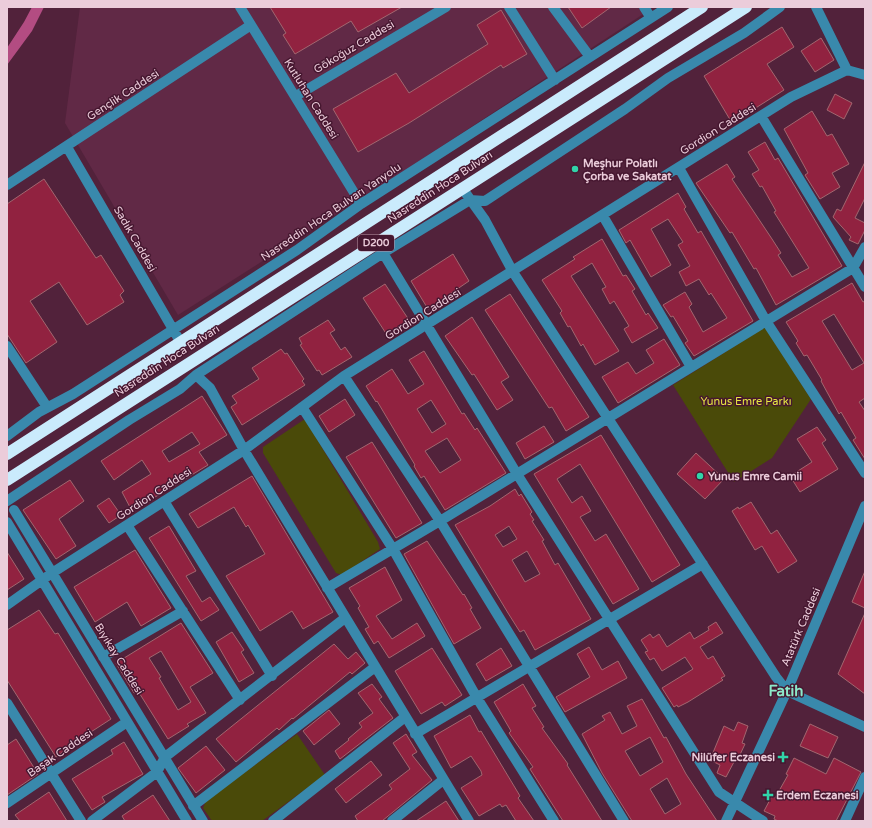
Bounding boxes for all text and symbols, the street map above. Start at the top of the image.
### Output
street label: Gökoğuz Caddesi [311,18,397,76]
street label: Kutluhan Caddesi [281,56,341,142]
street label: Gençlik Caddesi [84,67,162,123]
street label: Gordion Caddesi [678,100,758,158]
street label: Nasreddin Hoca Bulvarı [385,148,495,226]
place label: Meşhur Polatlı Çorba ve Sakatat [583,157,672,184]
street label: Nasreddin Hoca Bulvarı Yanyolu [259,160,403,264]
marker: Meşhur Polatlı Çorba ve Sakatat [570,164,580,174]
street label: Sadık Caddesi [111,204,159,274]
road number: D200 [358,235,394,251]
street label: Gordion Caddesi [383,285,463,343]
street label: Nasreddin Hoca Bulvarı [112,322,222,400]
park label: Yunus Emre Parkı [701,395,791,408]
street label: Gordion Caddesi [114,465,194,523]
place label: Yunus Emre Camii [708,470,802,483]
marker: Yunus Emre Camii [695,471,705,481]
street label: Atatürk Caddesi [779,586,823,668]
street label: Bıyıkay Caddesi [92,621,146,697]
district label: Fatih [769,682,803,700]
street label: Başak Caddesi [25,726,95,780]
place label: Nilüfer Eczanesi [692,751,775,764]
marker: Nilüfer Eczanesi [778,752,788,762]
place label: Erdem Eczanesi [776,789,859,802]
marker: Erdem Eczanesi [763,790,773,800]

